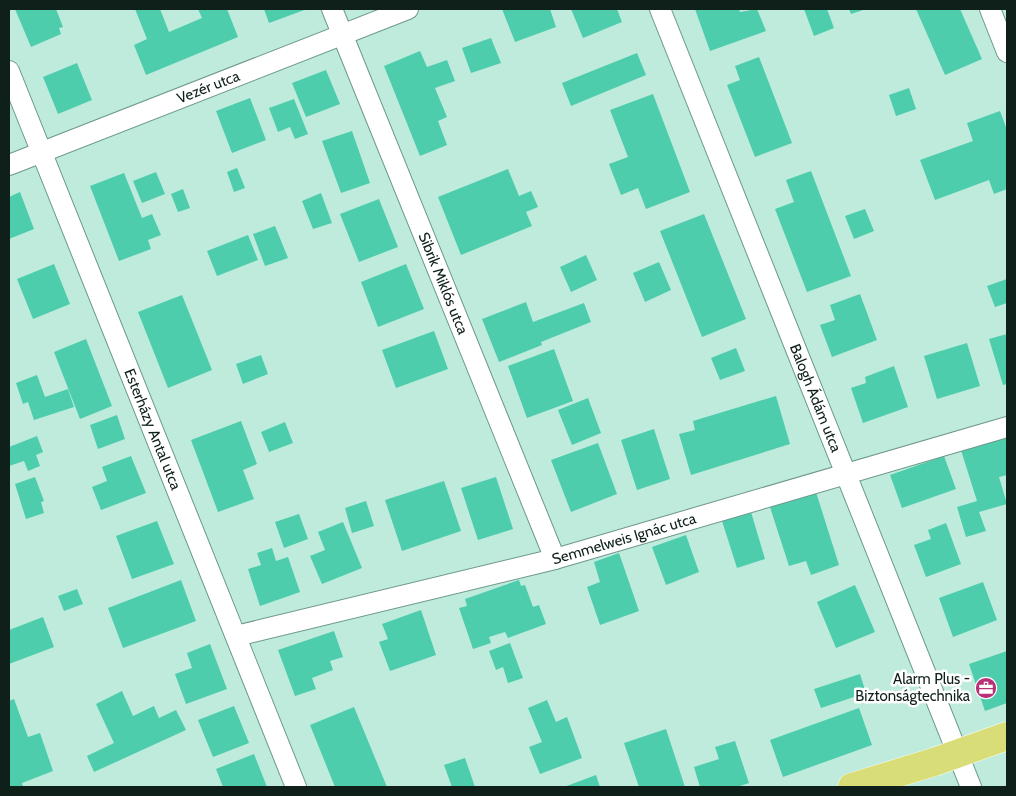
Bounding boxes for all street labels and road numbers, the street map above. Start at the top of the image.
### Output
street label: Vezér utca [175,66,243,107]
street label: Sibrik Miklós utca [415,230,472,338]
street label: Balogh Ádám utca [786,341,846,456]
street label: Esterházy Antal utca [120,366,185,493]
street label: Semmelweis Ignác utca [550,509,699,568]

